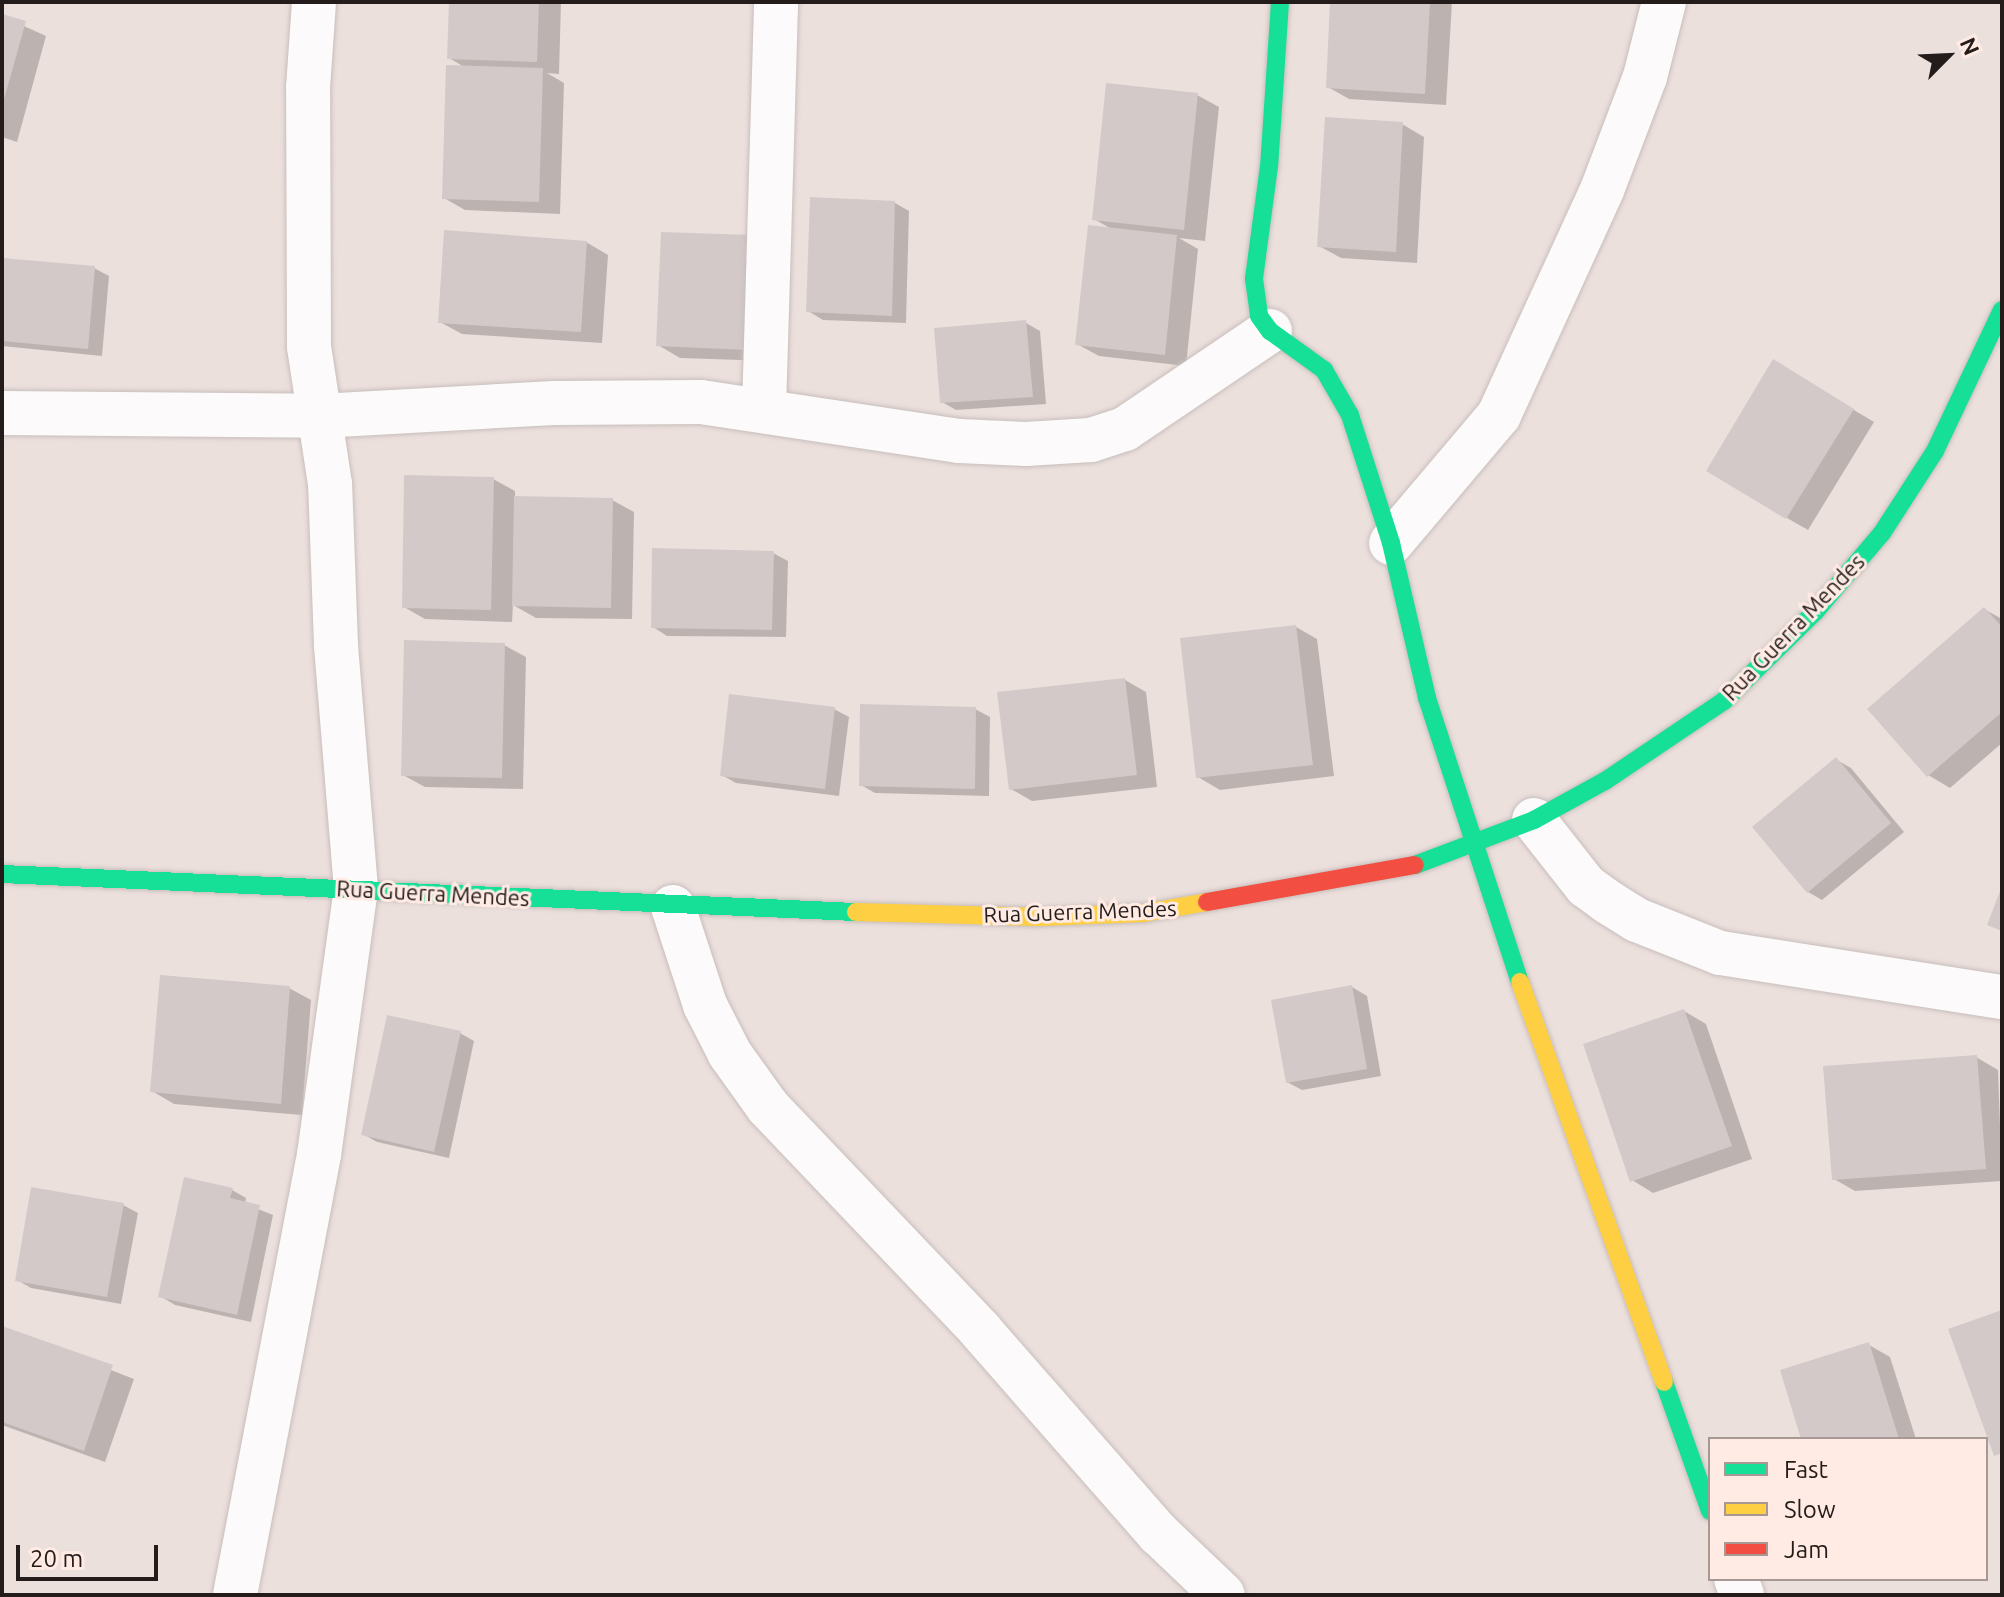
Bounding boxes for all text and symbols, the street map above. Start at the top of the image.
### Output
north arrow [1908,16,1988,96]
text: N [1956,33,1985,59]
street label: Rua Guerra Mendes [1716,548,1870,706]
street label: Rua Guerra Mendes [336,875,530,911]
street label: Rua Guerra Mendes [983,894,1177,928]
legend [1708,1437,1988,1581]
text: Fast [1784,1456,1828,1483]
text: Slow [1784,1496,1836,1523]
scale bar [20,1529,162,1579]
text: Jam [1784,1536,1829,1563]
text: 20 m [30,1545,83,1572]

